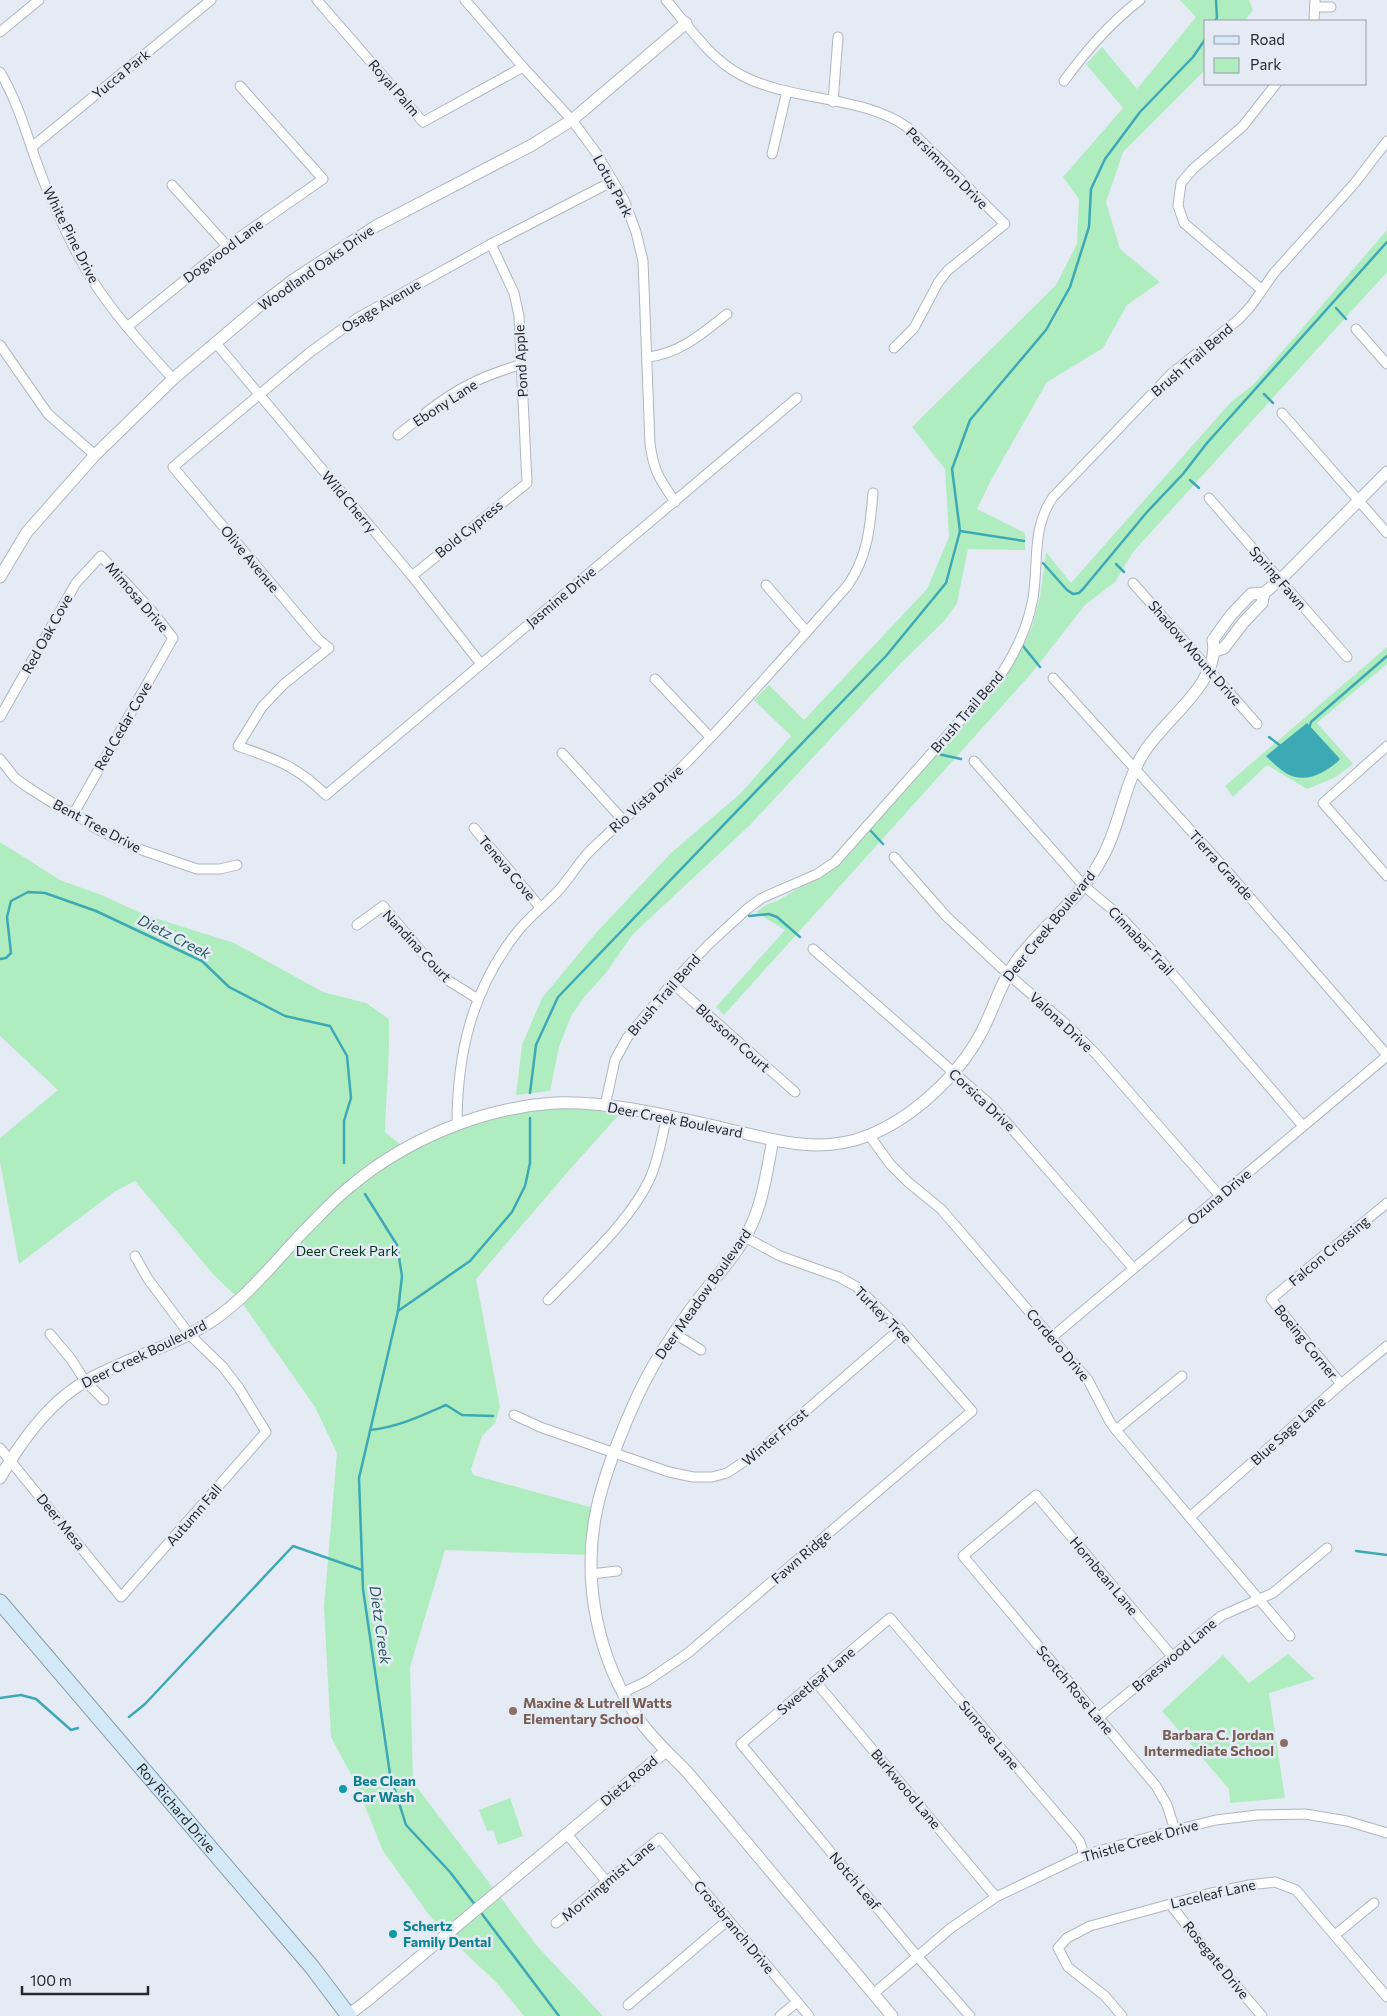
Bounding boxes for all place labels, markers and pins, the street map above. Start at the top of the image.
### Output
place label: Maxine & Lutrell Watts Elementary School [523,1694,672,1727]
marker: Maxine & Lutrell Watts Elementary School [507,1705,519,1717]
place label: Barbara C. Jordan Intermediate School [1144,1726,1274,1759]
marker: Barbara C. Jordan Intermediate School [1278,1737,1290,1749]
place label: Bee Clean Car Wash [353,1772,416,1805]
marker: Bee Clean Car Wash [337,1783,349,1795]
place label: Schertz Family Dental [403,1917,491,1950]
marker: Schertz Family Dental [387,1928,399,1940]

